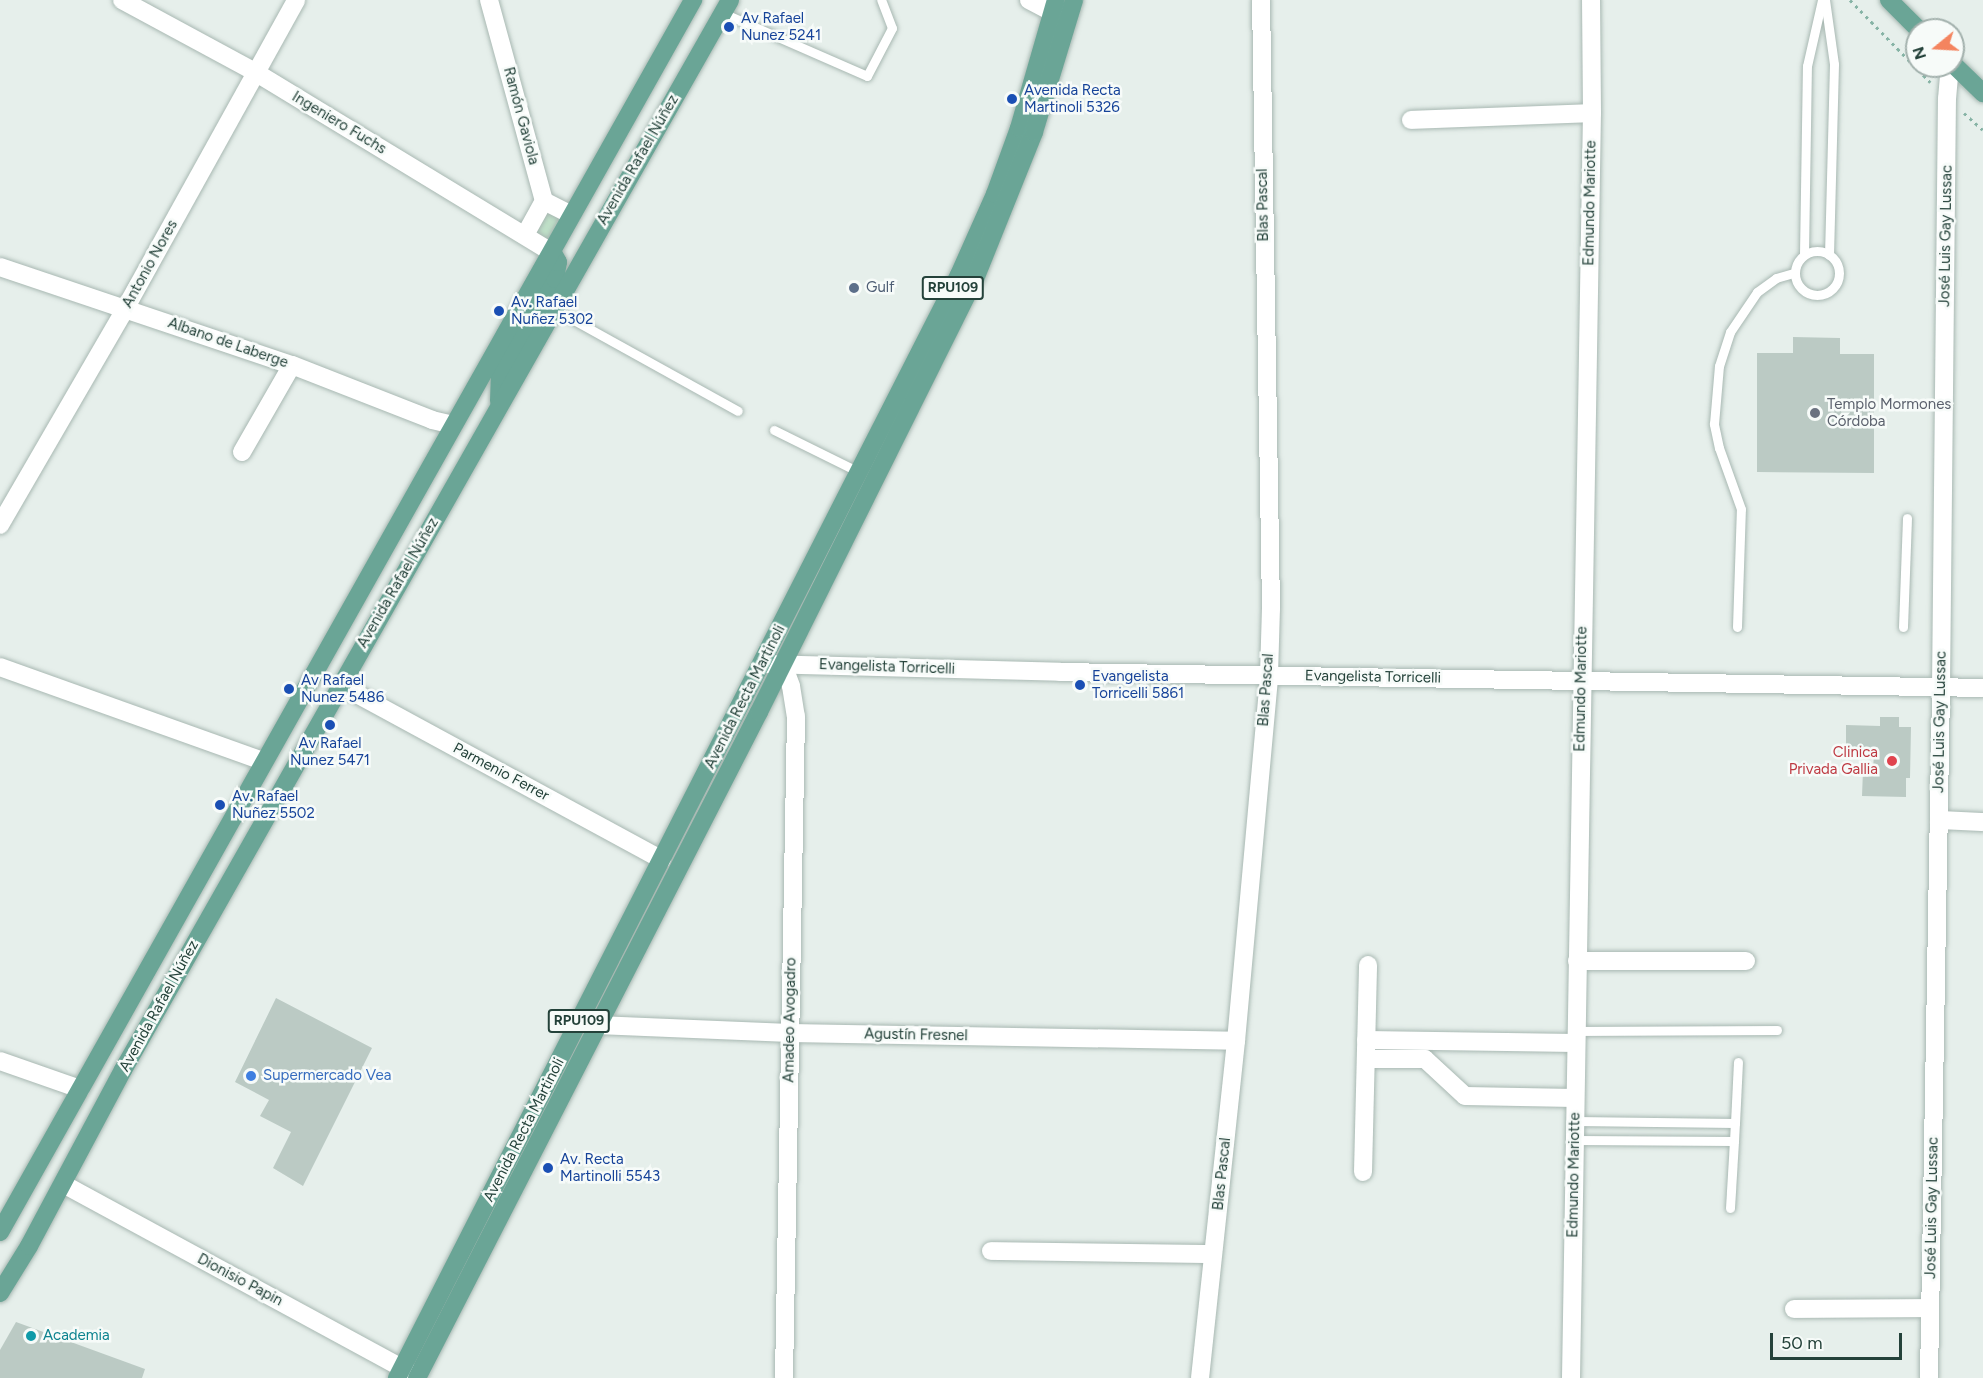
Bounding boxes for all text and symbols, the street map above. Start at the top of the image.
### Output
place label: Av Rafael Nunez 5241 [741,9,821,44]
north arrow [1905,18,1965,78]
marker: Av Rafael Nunez 5241 [722,20,736,34]
text: N [1908,44,1930,62]
street label: Ramón Gaviola [499,65,543,167]
place label: Avenida Recta Martinoli 5326 [1024,81,1121,116]
street label: Ingeniero Fuchs [289,88,389,158]
street label: Avenida Rafael Núñez [593,92,683,228]
marker: Avenida Recta Martinoli 5326 [1005,92,1019,106]
street label: Edmundo Mariotte [1580,140,1600,266]
street label: José Luis Gay Lussac [1936,165,1956,307]
street label: Blas Pascal [1253,168,1273,242]
street label: Antonio Nores [118,217,182,311]
road number: RPU109 [922,277,984,299]
place label: Gulf [866,279,895,297]
marker: Gulf [847,281,861,295]
place label: Av. Rafael Nuñez 5302 [511,293,593,328]
marker: Av. Rafael Nuñez 5302 [492,304,506,318]
street label: Albano de Laberge [166,314,290,372]
place label: Templo Mormones Córdoba [1827,395,1951,430]
marker: Templo Mormones Córdoba [1808,406,1822,420]
street label: Avenida Rafael Núñez [353,515,443,651]
street label: Avenida Recta Martinoli [701,622,789,772]
street label: Edmundo Mariotte [1571,626,1591,752]
street label: José Luis Gay Lussac [1930,651,1950,793]
street label: Blas Pascal [1254,653,1278,727]
street label: Evangelista Torricelli [819,656,955,678]
place label: Evangelista Torricelli 5861 [1092,667,1184,702]
street label: Evangelista Torricelli [1305,667,1441,687]
place label: Av Rafael Nunez 5486 [301,671,384,706]
marker: Evangelista Torricelli 5861 [1073,678,1087,692]
marker: Av Rafael Nunez 5486 [282,682,296,696]
marker: Av Rafael Nunez 5471 [323,718,337,732]
place label: Av Rafael Nunez 5471 [290,734,370,769]
street label: Parmenio Ferrer [450,739,552,805]
place label: Clinica Privada Gallia [1789,743,1878,778]
marker: Clinica Privada Gallia [1883,752,1901,770]
place label: Av. Rafael Nuñez 5502 [232,787,315,822]
marker: Av. Rafael Nuñez 5502 [213,798,227,812]
street label: Avenida Rafael Núñez [115,937,203,1075]
street label: Amadeo Avogadro [780,957,800,1083]
road number: RPU109 [548,1010,610,1032]
street label: Agustín Fresnel [864,1025,968,1045]
street label: Avenida Recta Martinoli [480,1055,568,1205]
place label: Supermercado Vea [263,1067,391,1085]
marker: Supermercado Vea [244,1069,258,1083]
street label: Edmundo Mariotte [1564,1112,1584,1238]
street label: Blas Pascal [1209,1137,1235,1211]
street label: José Luis Gay Lussac [1922,1137,1942,1279]
place label: Av. Recta Martinolli 5543 [560,1150,660,1185]
marker: Av. Recta Martinolli 5543 [541,1161,555,1175]
street label: Dionisio Papin [194,1250,286,1310]
scale bar [1773,1321,1905,1359]
place label: Academia [43,1327,110,1345]
marker: Academia [24,1329,38,1343]
text: 50 m [1781,1332,1823,1354]

